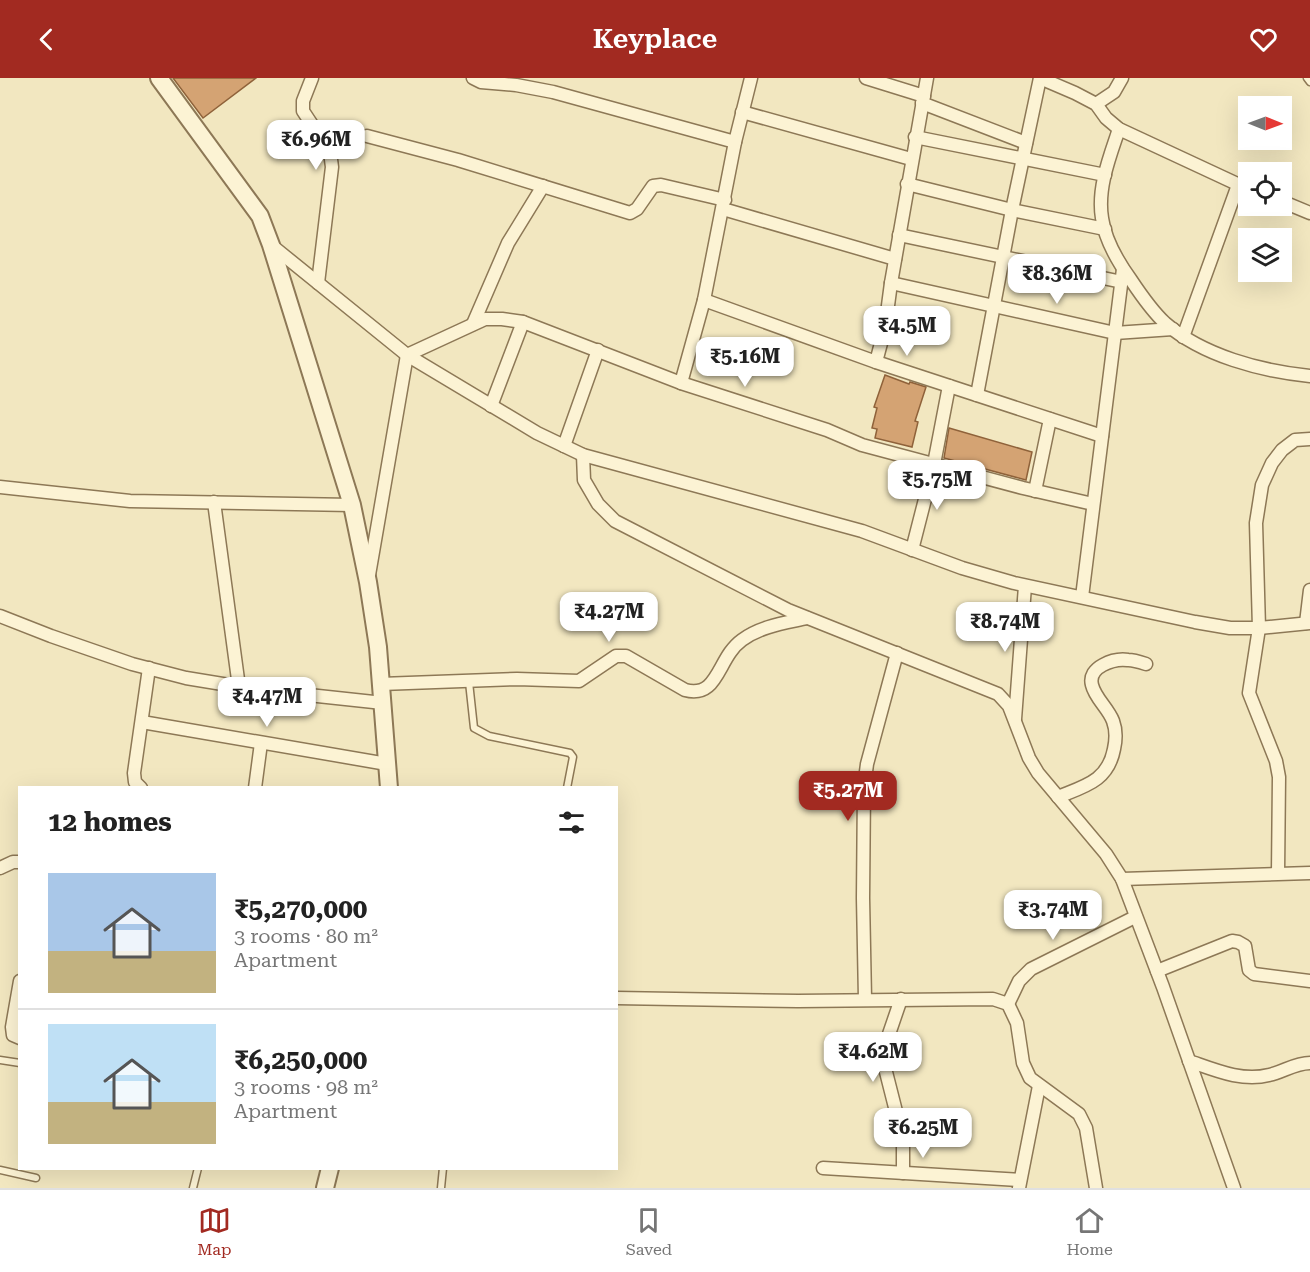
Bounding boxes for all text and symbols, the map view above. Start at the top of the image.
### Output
icon: back [30,23,63,56]
text: Keyplace [593,23,717,55]
icon: heart [1247,23,1280,56]
north arrow [1238,96,1292,150]
map controls [1238,96,1292,282]
pin: ₹6.96M [267,120,365,171]
text: ₹6.96M [281,127,351,151]
button: locate [1238,162,1292,216]
button: layers [1238,228,1292,282]
pin: ₹8.36M [1008,254,1106,305]
text: ₹8.36M [1022,261,1092,285]
pin: ₹4.5M [865,306,949,357]
text: ₹4.5M [877,313,937,337]
pin: ₹5.16M [696,337,794,388]
text: ₹5.16M [710,344,780,368]
pin: ₹5.75M [888,460,986,511]
text: ₹5.75M [902,467,972,491]
pin: ₹4.27M [560,592,658,643]
text: ₹4.27M [574,599,644,623]
pin: ₹8.74M [956,602,1054,653]
text: ₹8.74M [970,609,1040,633]
pin: ₹4.47M [218,677,316,728]
text: ₹4.47M [232,684,302,708]
pin: ₹5.27M [799,771,897,822]
text: ₹5.27M [813,778,883,802]
icon: filters [555,806,588,839]
text: 12 homes [48,807,172,837]
pin: ₹3.74M [1004,890,1102,941]
text: ₹5,270,000 [234,894,367,924]
icon: home [96,897,168,969]
text: ₹3.74M [1018,897,1088,921]
text: 3 rooms · 80 m² [234,924,378,948]
text: Apartment [234,948,337,972]
pin: ₹4.62M [824,1032,922,1083]
text: ₹4.62M [838,1039,908,1063]
text: ₹6,250,000 [234,1045,367,1075]
icon: home [96,1048,168,1120]
text: 3 rooms · 98 m² [234,1075,378,1099]
text: Apartment [234,1099,337,1123]
pin: ₹6.25M [874,1108,972,1159]
text: ₹6.25M [888,1115,958,1139]
tab: Map [197,1204,231,1259]
tab: Saved [626,1204,672,1259]
tab: Home [1066,1204,1113,1259]

